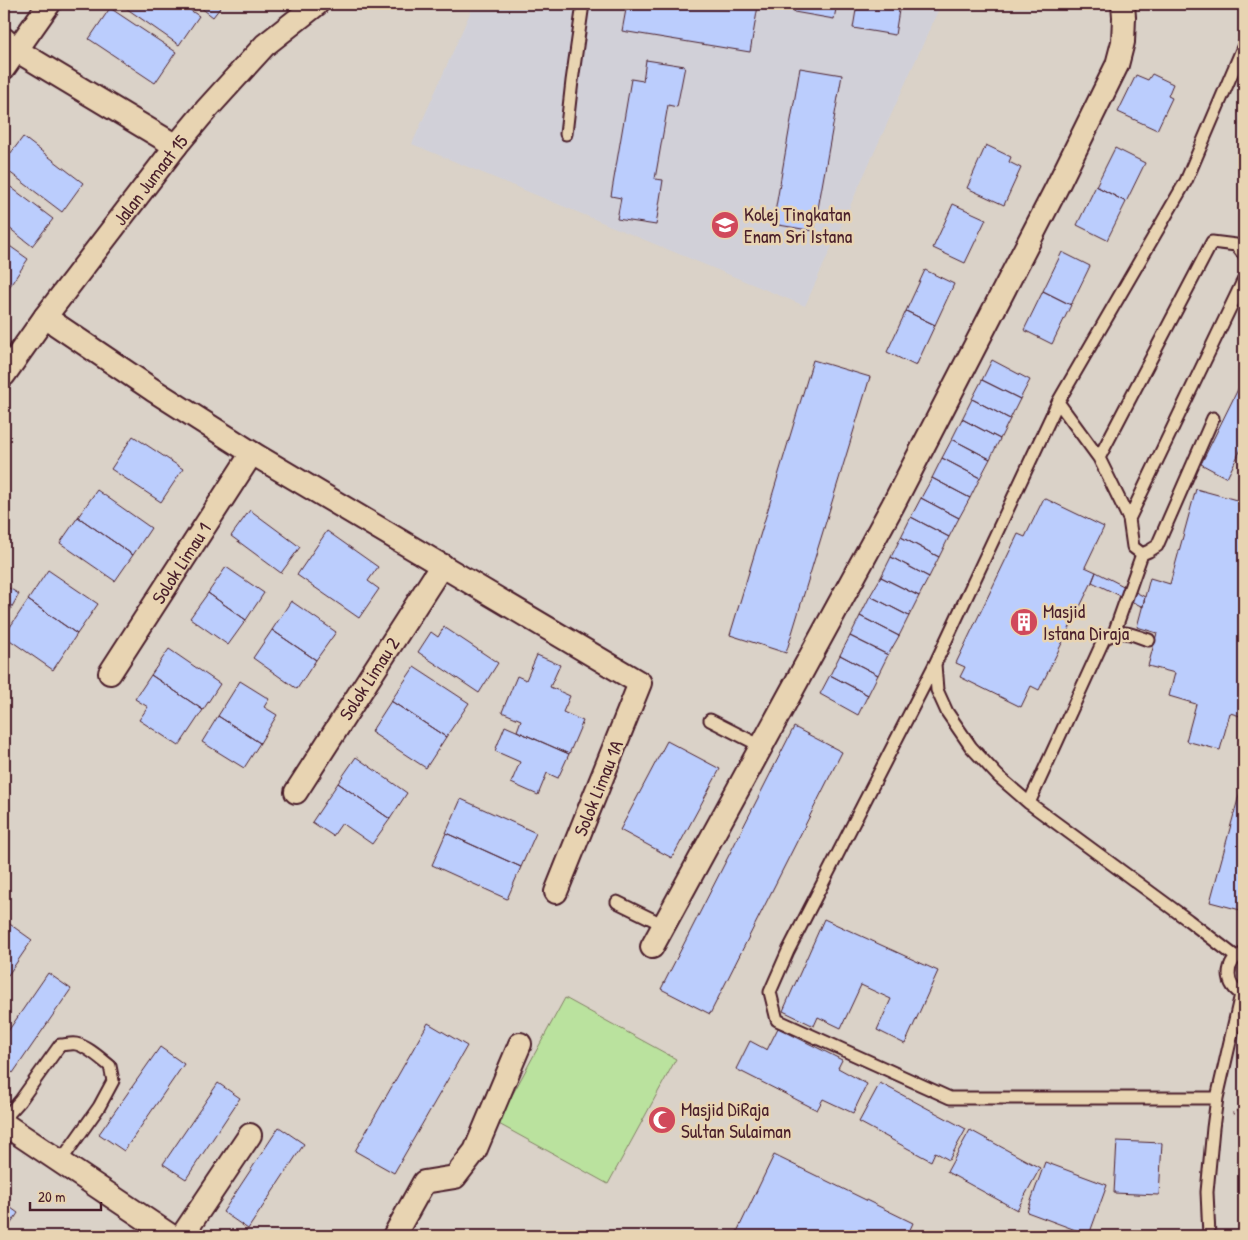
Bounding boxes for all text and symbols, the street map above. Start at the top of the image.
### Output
street label: Jalan Jumaat 15 [107,129,193,231]
place label: Kolej Tingkatan Enam Sri Istana [744,201,853,249]
school or university icon: Kolej Tingkatan Enam Sri Istana [710,210,740,240]
street label: Solok Limau 1 [145,517,217,609]
place label: Masjid Istana Diraja [1043,598,1130,646]
building icon: Masjid Istana Diraja [1009,607,1039,637]
street label: Solok Limau 2 [333,632,405,725]
street label: Solok Limau 1A [567,736,629,840]
place label: Masjid DiRaja Sultan Sulaiman [681,1096,791,1144]
mosque icon: Masjid DiRaja Sultan Sulaiman [647,1105,677,1135]
scale bar [30,1180,101,1212]
text: 20 m [38,1186,65,1207]

